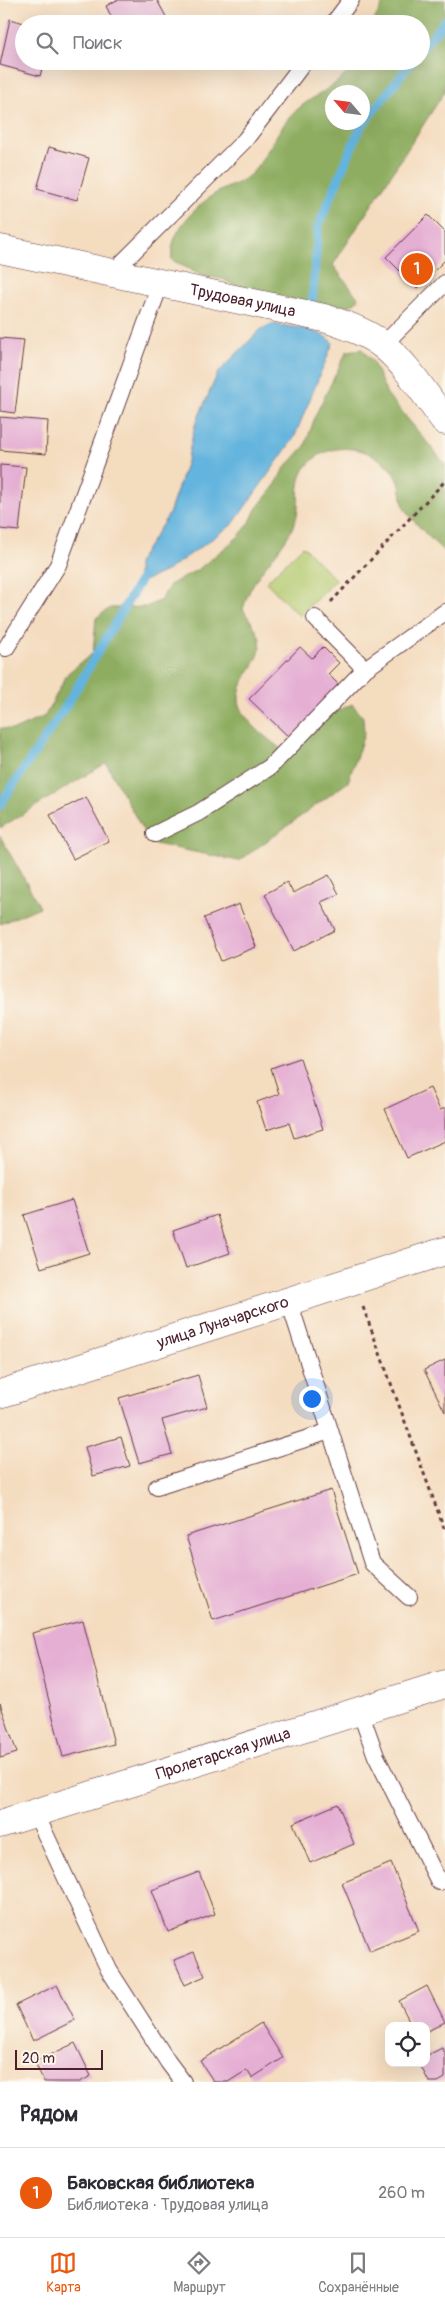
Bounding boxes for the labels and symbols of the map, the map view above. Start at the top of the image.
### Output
north arrow [325,85,370,130]
pin: 1 [401,250,433,288]
street label: Трудовая улица [188,280,297,322]
street label: улица Луначарского [153,1292,292,1353]
your location [299,1386,325,1412]
street label: Пролетарская улица [153,1723,293,1784]
scale bar [15,2047,102,2070]

